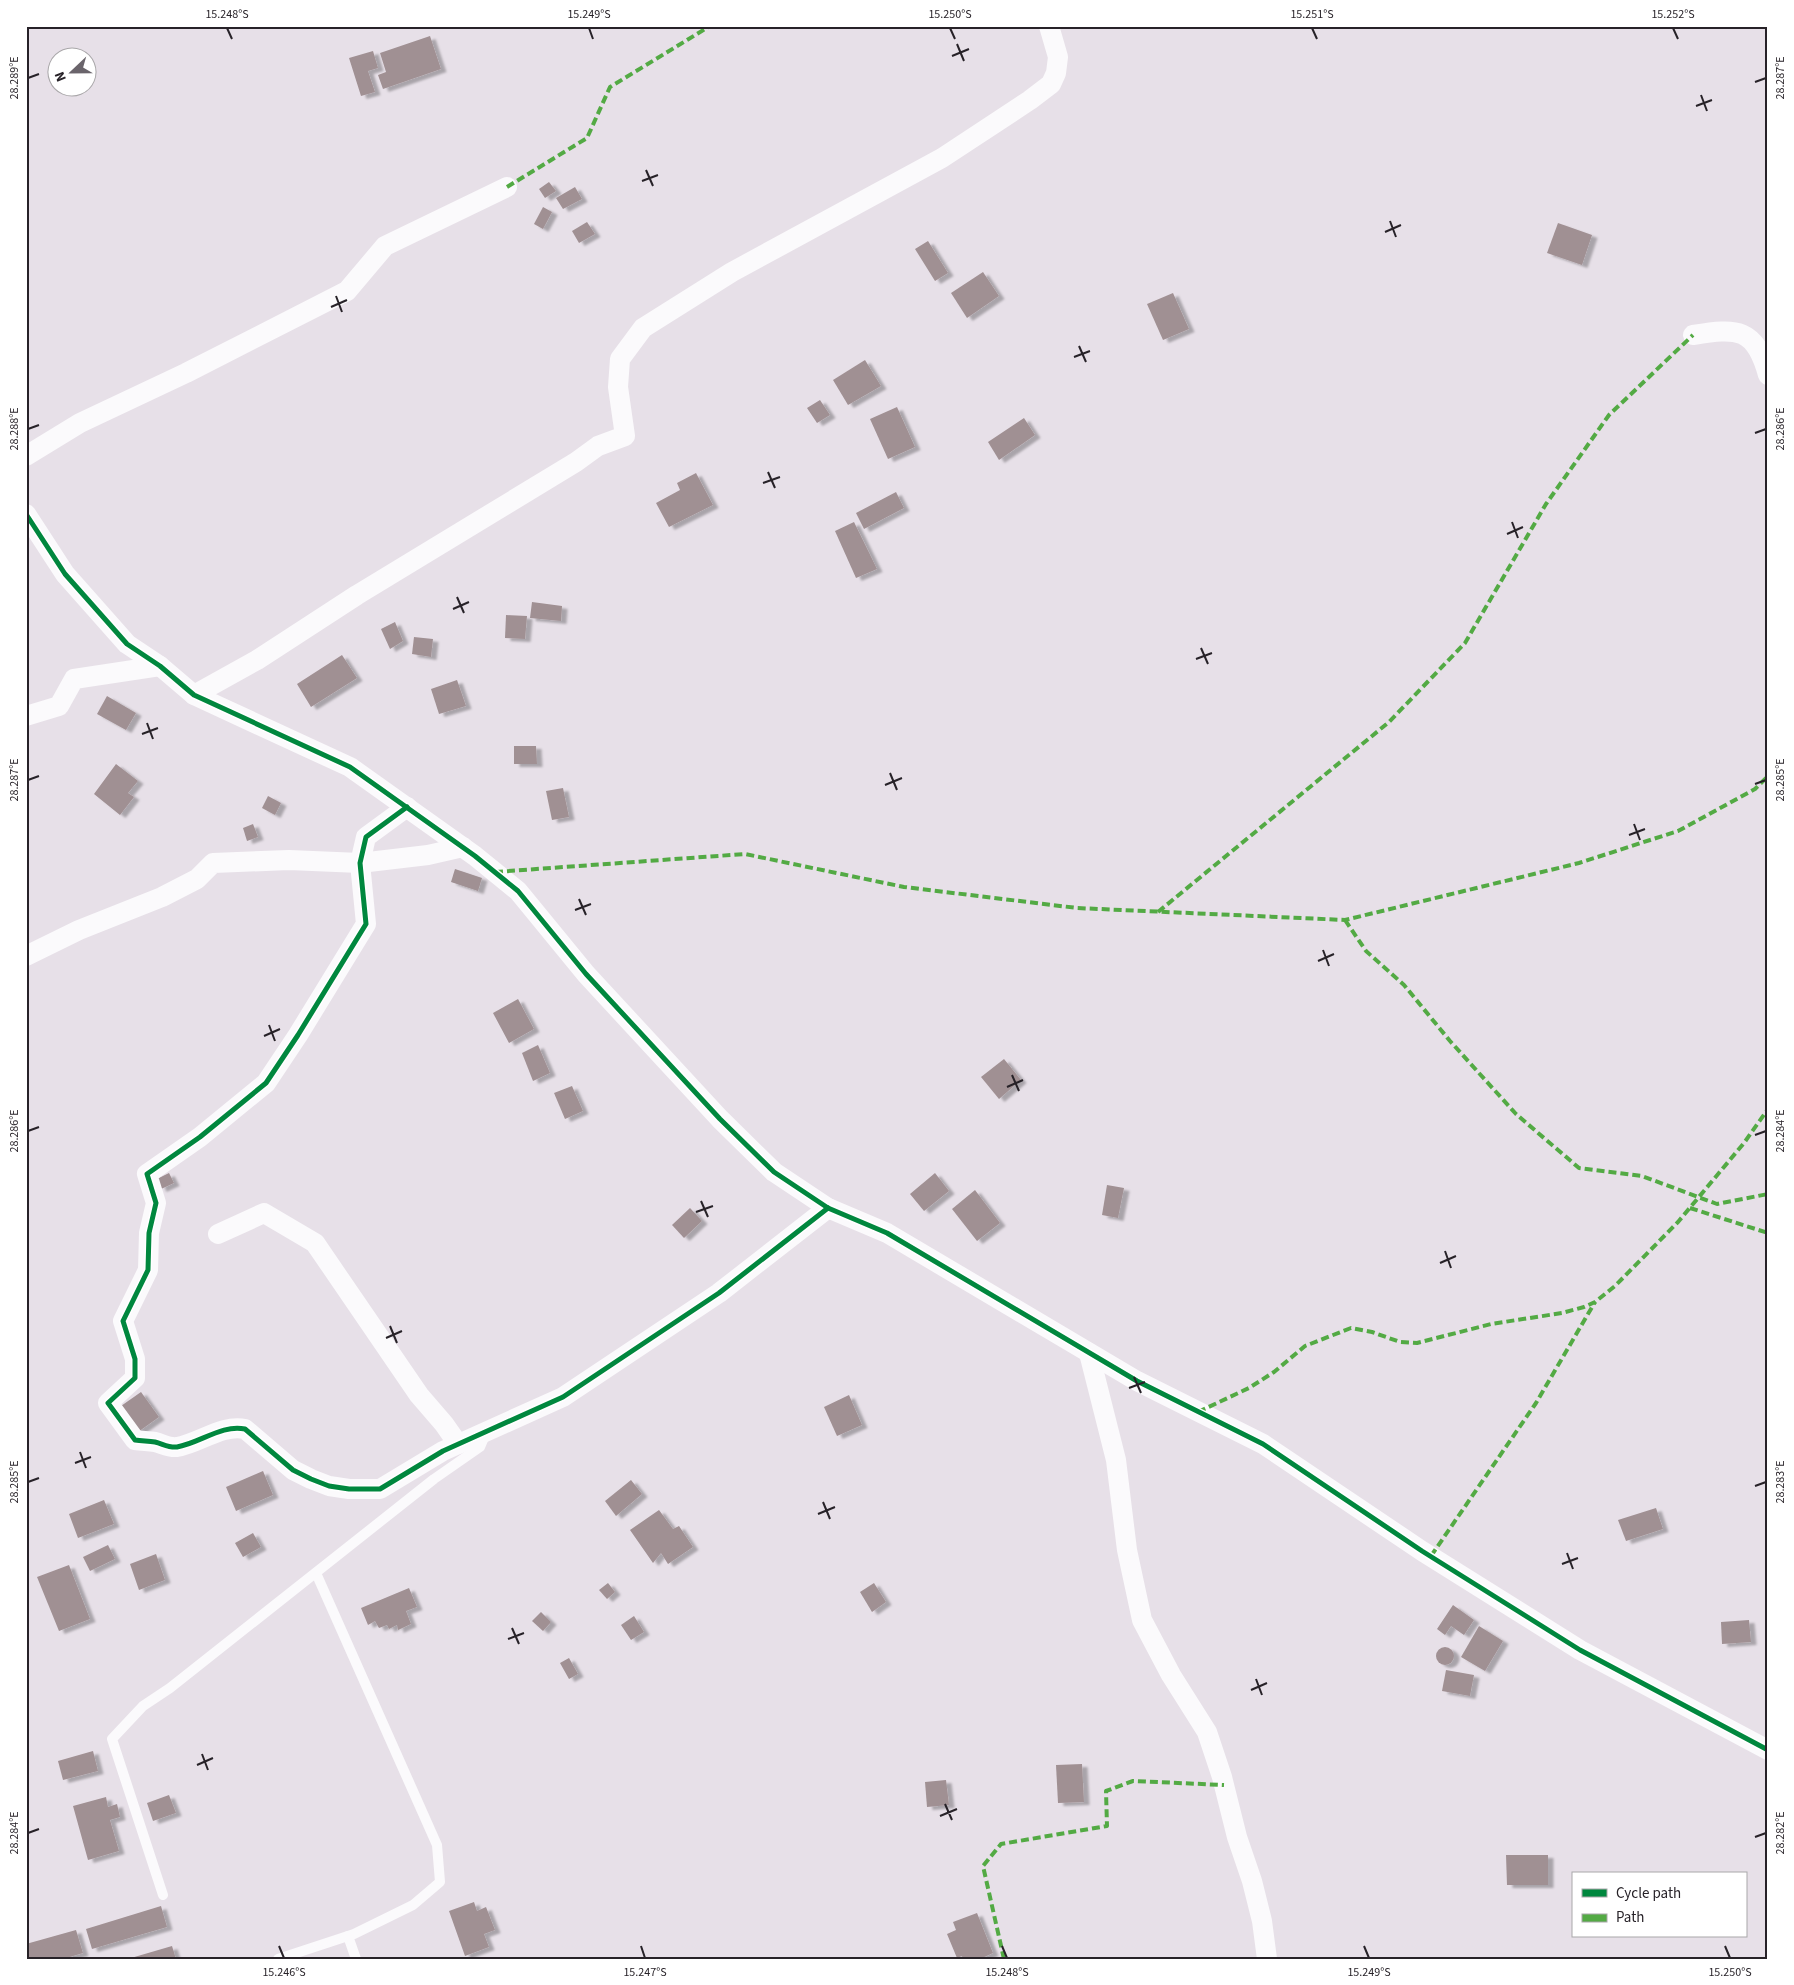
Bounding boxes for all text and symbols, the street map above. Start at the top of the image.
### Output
text: 15.248°S [205,6,249,23]
text: 15.249°S [567,6,611,23]
text: 15.250°S [928,6,972,23]
text: 15.251°S [1290,6,1334,23]
text: 15.252°S [1651,6,1695,23]
north arrow [48,48,98,98]
text: 28.289°E [6,56,23,100]
text: 28.287°E [1772,56,1789,100]
text: N [50,68,72,85]
text: 28.288°E [6,407,23,451]
text: 28.286°E [1772,407,1789,451]
text: 28.287°E [6,758,23,802]
text: 28.285°E [1772,758,1789,802]
text: 28.286°E [6,1109,23,1153]
text: 28.284°E [1772,1109,1789,1153]
text: 28.285°E [6,1460,23,1504]
text: 28.283°E [1772,1460,1789,1504]
text: 28.284°E [6,1811,23,1855]
text: 28.282°E [1772,1811,1789,1855]
legend [1572,1872,1746,1938]
text: Cycle path [1616,1883,1681,1904]
text: Path [1616,1907,1644,1928]
text: 15.246°S [262,1964,306,1981]
text: 15.247°S [623,1964,667,1981]
text: 15.248°S [985,1964,1029,1981]
text: 15.249°S [1347,1964,1391,1981]
text: 15.250°S [1708,1964,1752,1981]

